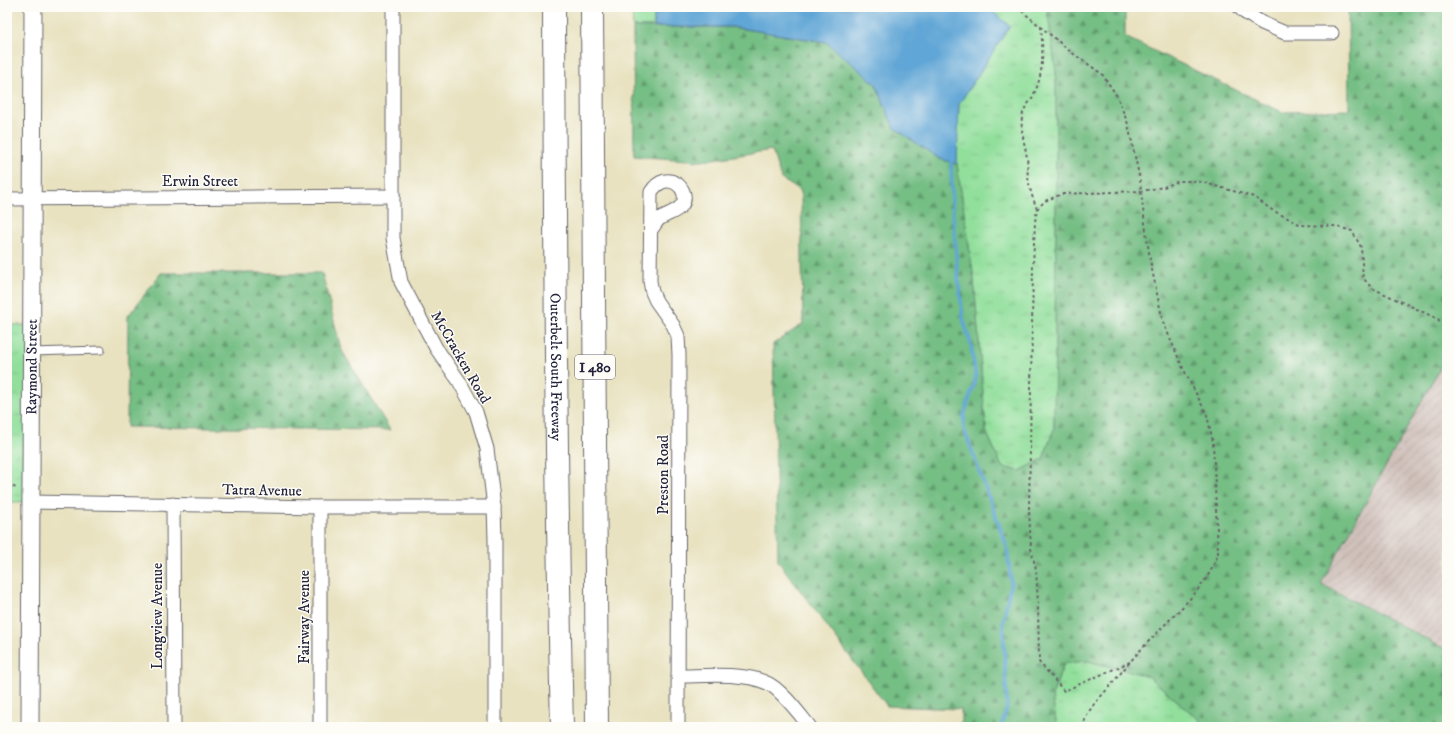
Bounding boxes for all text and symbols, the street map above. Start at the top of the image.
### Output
street label: Erwin Street [162,172,238,191]
street label: Outerbelt South Freeway [546,293,566,442]
street label: McCracken Road [426,308,495,407]
street label: Raymond Street [22,319,42,415]
road number: I 480 [575,355,615,379]
street label: Preston Road [654,435,673,515]
street label: Tatra Avenue [222,480,302,501]
street label: Longview Avenue [148,563,167,669]
street label: Fairway Avenue [295,570,314,664]

